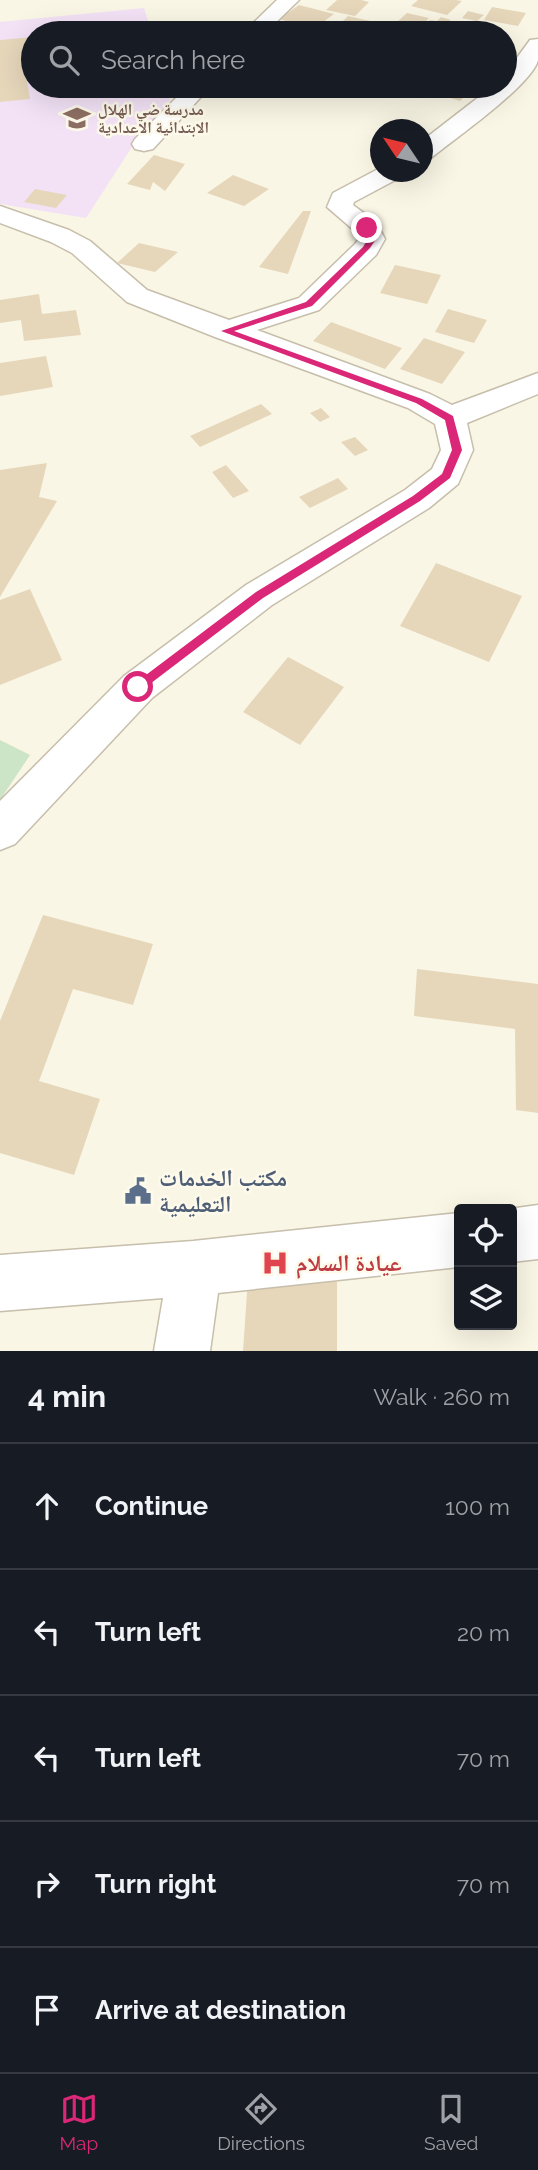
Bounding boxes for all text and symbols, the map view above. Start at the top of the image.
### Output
search box [21,21,517,98]
icon: search [45,41,83,79]
text: Search here [101,45,245,75]
place label: مدرسة ضي الهلال الابتدائية الاعدادية [98,100,209,137]
school or university icon: مدرسة ضي الهلال الابتدائية الاعدادية [62,103,92,133]
north arrow [370,119,433,182]
route end [351,212,382,243]
route start [122,671,153,702]
place label: مكتب الخدمات التعليمية [159,1164,287,1218]
public building icon: مكتب الخدمات التعليمية [123,1176,153,1206]
map controls [454,1204,517,1330]
button: locate [454,1204,517,1267]
hospital icon: عيادة السلام [260,1248,290,1278]
place label: عيادة السلام [296,1249,402,1279]
button: layers [454,1267,517,1330]
text: 4 min [28,1379,106,1414]
text: Walk · 260 m [373,1383,510,1410]
icon: ahead [28,1487,66,1525]
text: Continue [95,1491,208,1521]
text: 100 m [445,1493,510,1520]
icon: left [28,1613,66,1651]
text: Turn left [95,1617,201,1647]
text: 20 m [457,1619,510,1646]
icon: left [28,1739,66,1777]
text: Turn left [95,1743,201,1773]
text: 70 m [457,1745,510,1772]
icon: right [28,1865,66,1903]
text: Turn right [95,1869,216,1899]
text: 70 m [457,1871,510,1898]
icon: arrive [28,1991,66,2029]
text: Arrive at destination [95,1995,346,2025]
tab: Map [60,2090,98,2154]
tab: Directions [217,2090,305,2154]
tab: Saved [424,2090,478,2154]

